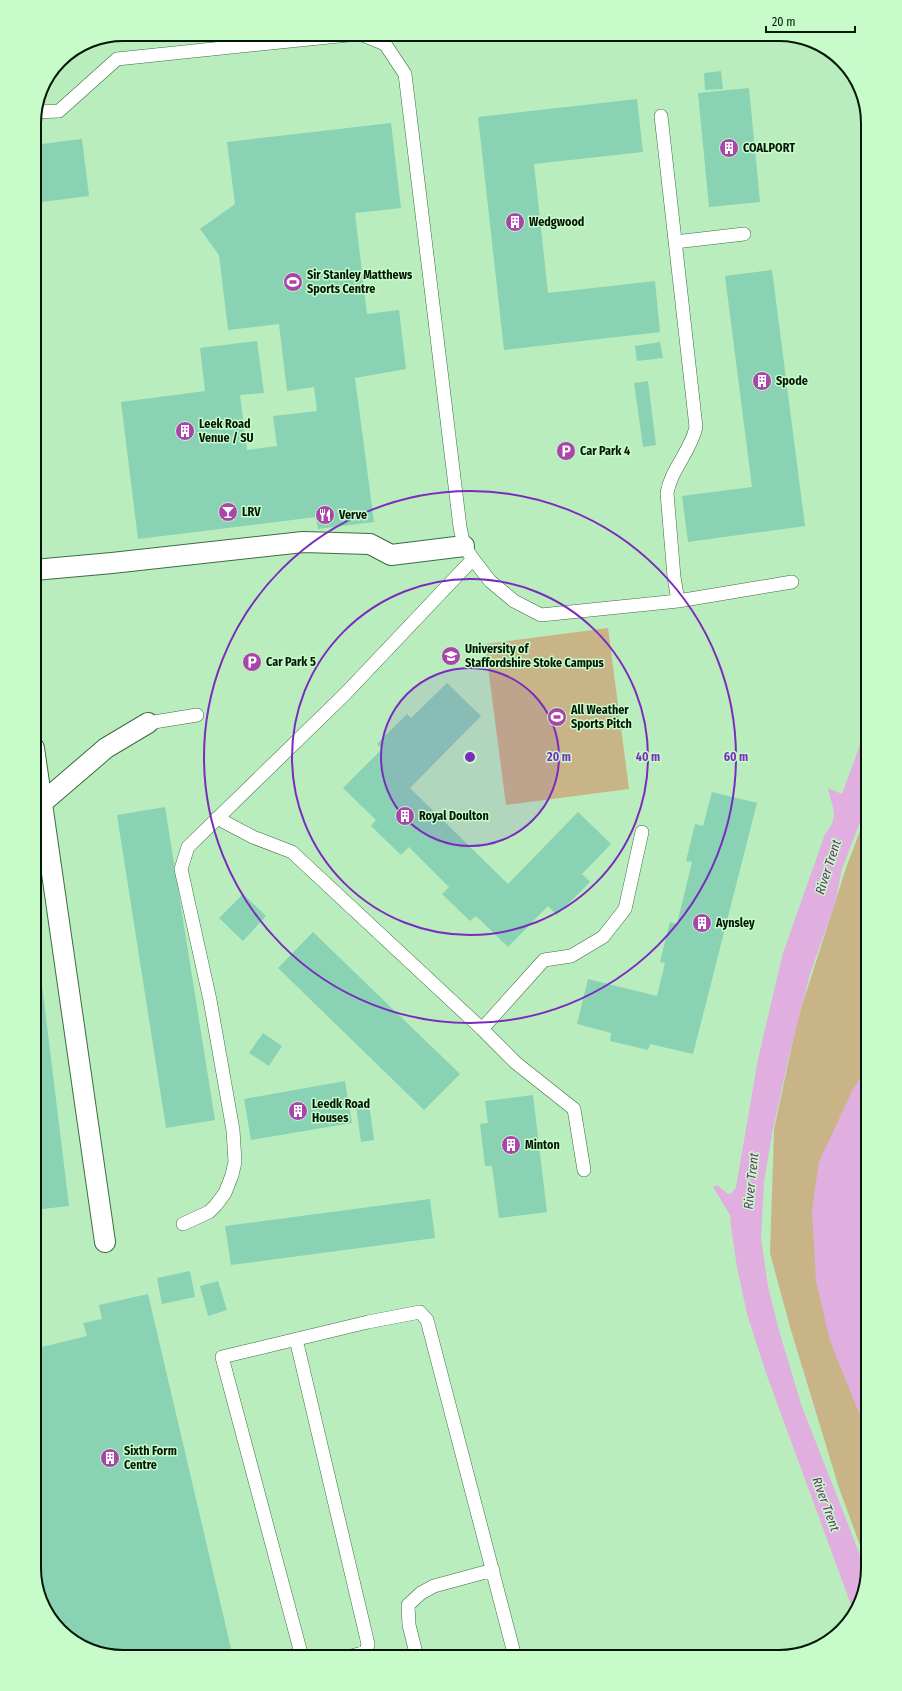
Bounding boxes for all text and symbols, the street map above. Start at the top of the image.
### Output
scale bar [766,8,855,34]
text: 20 m [772,15,796,29]
building icon: COALPORT [718,137,740,159]
place label: COALPORT [743,141,795,155]
building icon: Wedgwood [504,211,526,233]
place label: Wedgwood [529,215,584,229]
place label: Sir Stanley Matthews Sports Centre [307,268,413,296]
sports icon: Sir Stanley Matthews Sports Centre [282,271,304,293]
building icon: Spode [751,370,773,392]
place label: Spode [776,374,808,388]
place label: Leek Road Venue / SU [198,417,254,445]
building icon: Leek Road Venue / SU [174,420,196,442]
parking icon: Car Park 4 [555,440,577,462]
place label: Car Park 4 [580,444,630,458]
bar icon: LRV [217,501,239,523]
restaurant icon: Verve [314,504,336,526]
place label: LRV [242,505,261,519]
place label: Verve [338,508,367,522]
place label: University of Staffordshire Stoke Campus [465,642,605,670]
school or university icon: University of Staffordshire Stoke Campus [440,645,462,667]
parking icon: Car Park 5 [241,651,263,673]
place label: Car Park 5 [266,655,316,669]
place label: All Weather Sports Pitch [570,703,632,731]
sports icon: All Weather Sports Pitch [546,706,568,728]
centre of rings [463,750,477,764]
text: 20 m [546,750,571,764]
text: 40 m [636,750,660,764]
text: 60 m [724,750,748,764]
building icon: Royal Doulton [394,805,416,827]
place label: Royal Doulton [419,809,489,823]
water label: River Trent [812,837,844,896]
building icon: Aynsley [691,912,713,934]
place label: Aynsley [715,916,755,930]
place label: Leedk Road Houses [312,1097,370,1125]
building icon: Leedk Road Houses [287,1100,309,1122]
building icon: Minton [500,1134,522,1156]
place label: Minton [525,1138,560,1152]
water label: River Trent [741,1151,761,1210]
place label: Sixth Form Centre [124,1444,177,1472]
building icon: Sixth Form Centre [99,1447,121,1469]
water label: River Trent [809,1475,843,1534]

